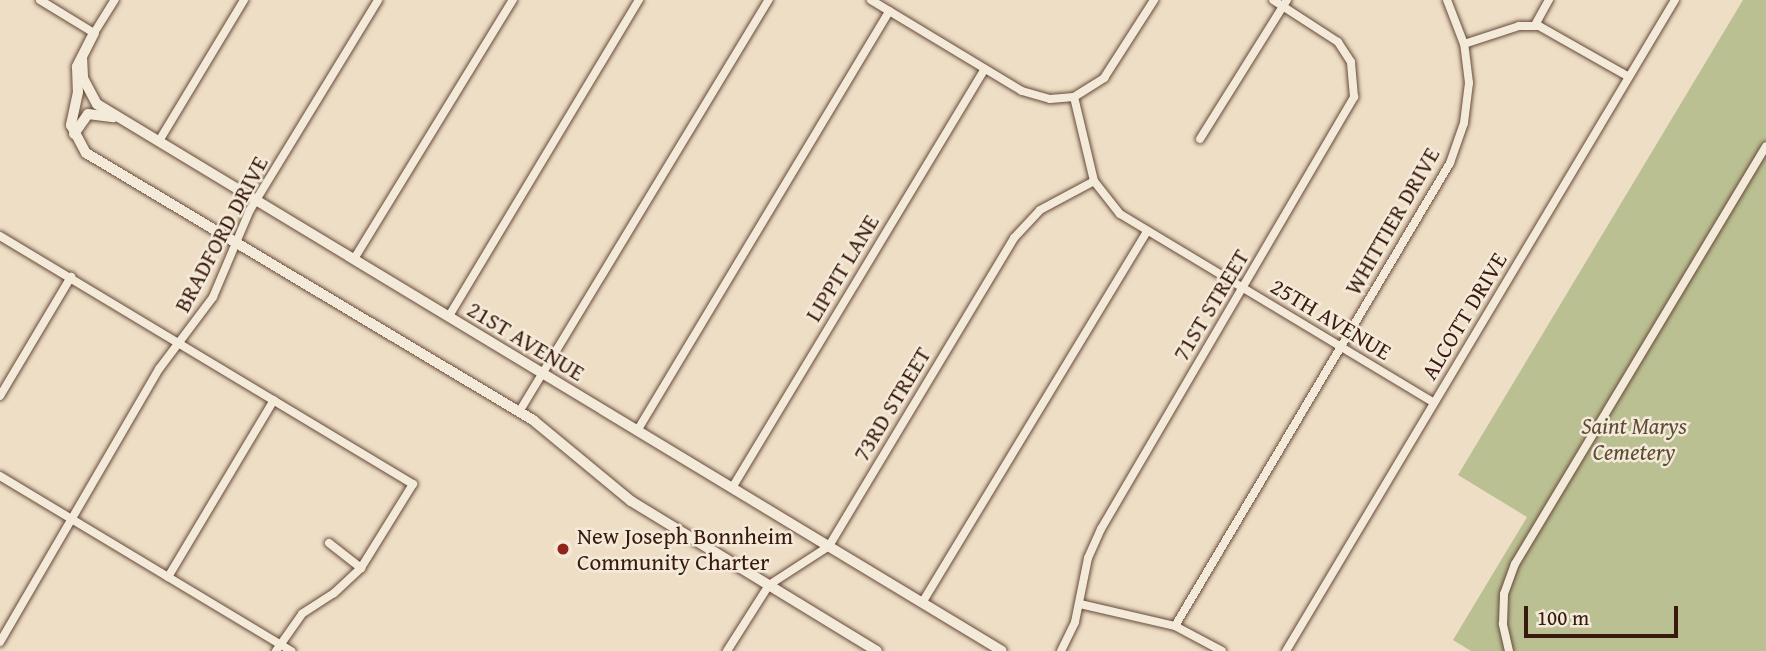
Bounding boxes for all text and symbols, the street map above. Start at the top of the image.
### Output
street label: WHITTIER DRIVE [1339,142,1445,300]
street label: BRADFORD DRIVE [168,151,274,317]
street label: LIPPIT LANE [799,210,885,326]
street label: 71ST STREET [1167,244,1255,366]
street label: ALCOTT DRIVE [1415,247,1513,385]
street label: 25TH AVENUE [1266,272,1396,366]
street label: 21ST AVENUE [462,295,590,387]
street label: 73RD STREET [847,342,937,466]
park label: Saint Marys Cemetery [1581,412,1687,466]
place label: New Joseph Bonnheim Community Charter [577,522,793,576]
marker: New Joseph Bonnheim Community Charter [555,541,571,557]
scale bar [1528,592,1682,636]
text: 100 m [1537,602,1589,633]

